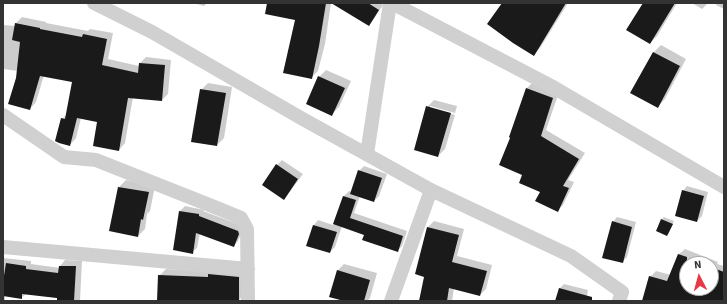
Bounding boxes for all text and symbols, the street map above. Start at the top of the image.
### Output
north arrow [679,256,719,296]
text: N [693,257,702,272]

